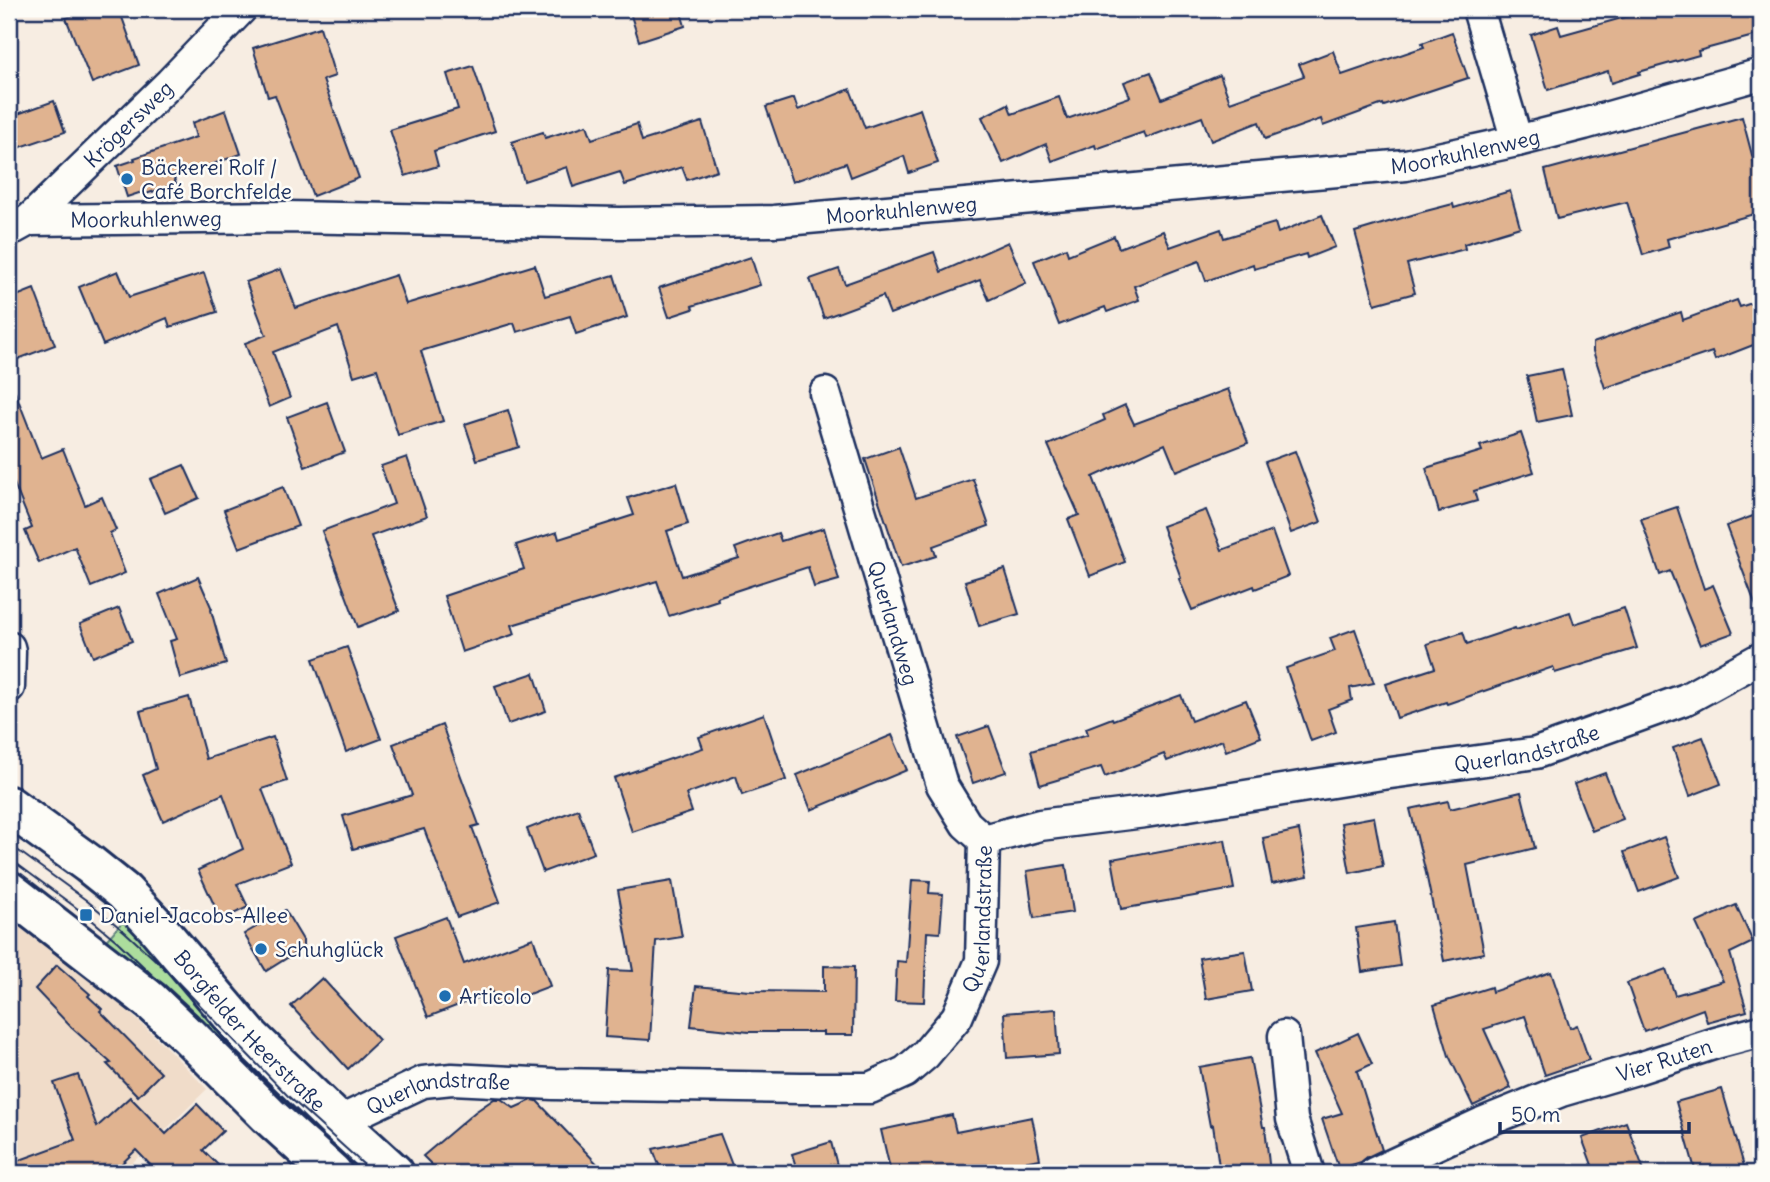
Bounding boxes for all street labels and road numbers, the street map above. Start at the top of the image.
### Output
street label: Krögersweg [78,74,178,173]
street label: Moorkuhlenweg [1389,122,1542,180]
street label: Moorkuhlenweg [825,190,978,230]
street label: Moorkuhlenweg [70,204,222,233]
street label: Querlandweg [862,557,925,689]
street label: Querlandstraße [1452,718,1603,778]
street label: Querlandstraße [956,845,997,997]
street label: Borgfelder Heerstraße [168,944,332,1117]
street label: Vier Ruten [1613,1032,1715,1088]
street label: Querlandstraße [362,1065,511,1120]

